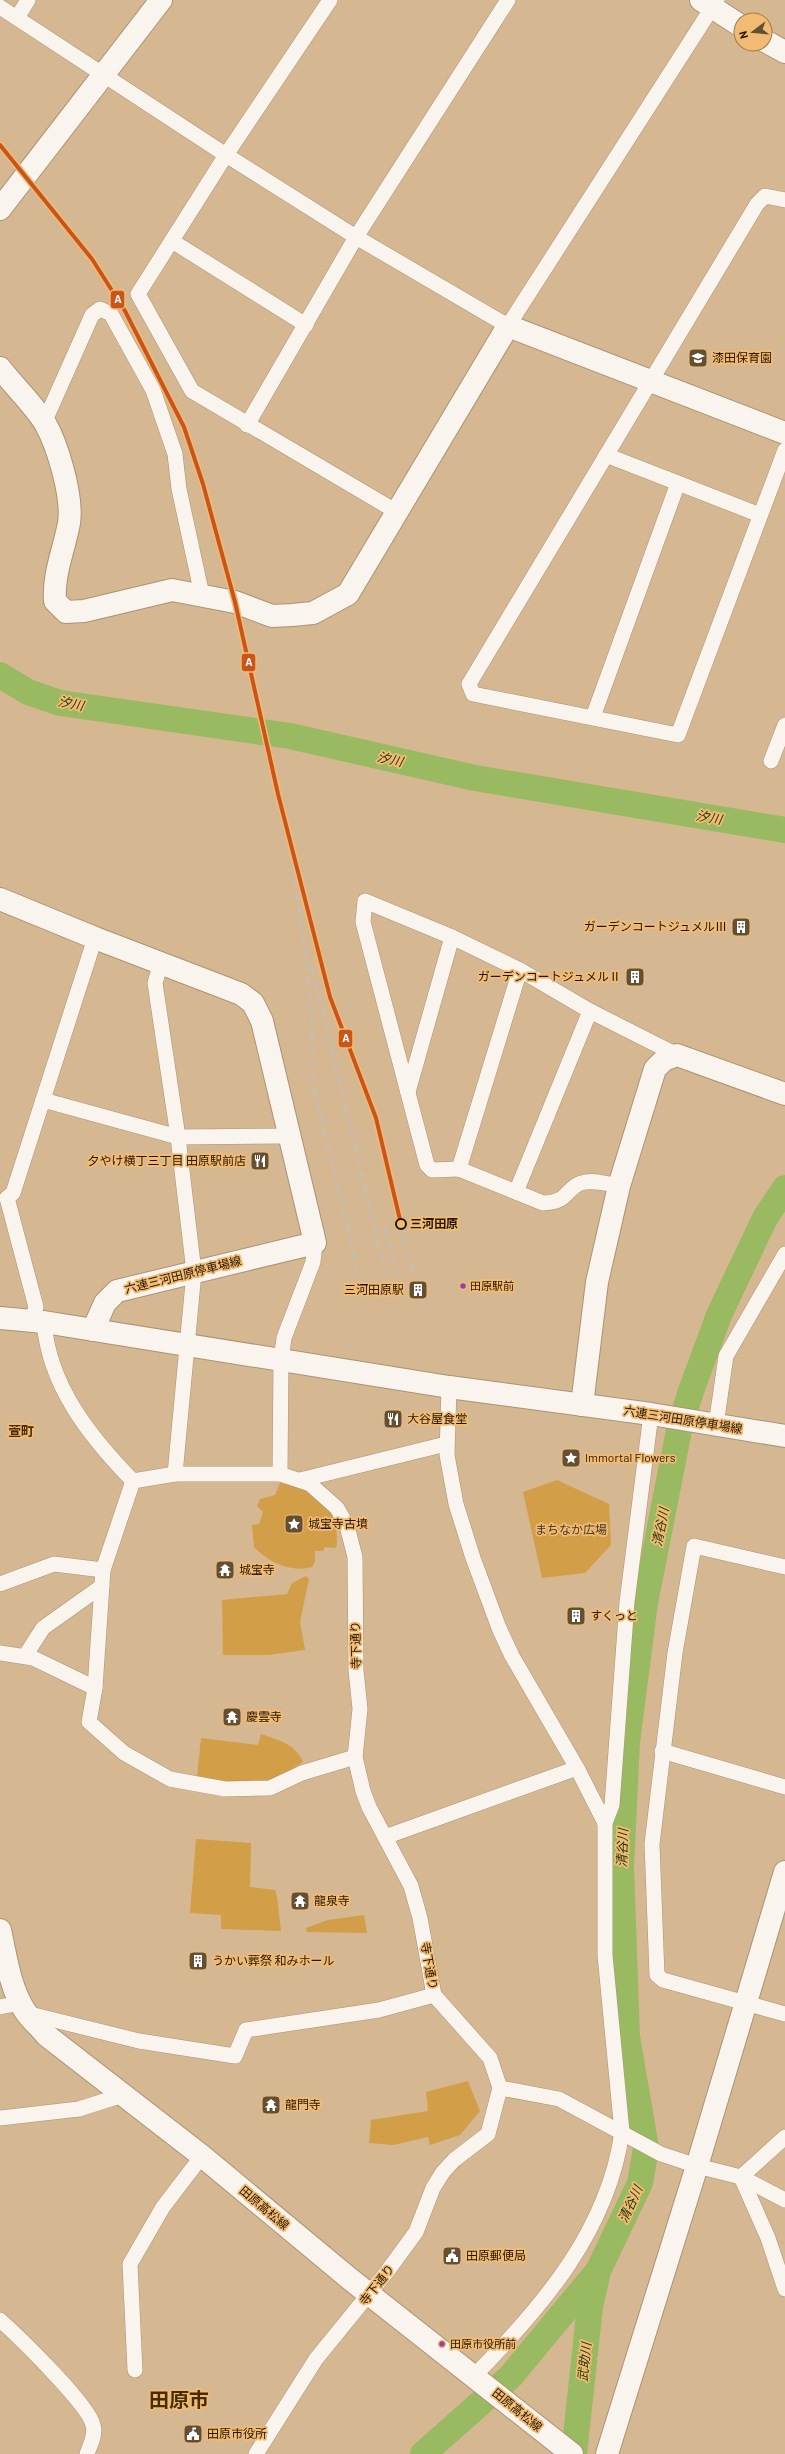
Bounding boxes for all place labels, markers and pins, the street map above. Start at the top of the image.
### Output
school or university icon: 漆田保育園 [687,347,709,369]
place label: 漆田保育園 [712,350,772,364]
building icon: ガーデンコートジュメルⅢ [730,916,752,938]
place label: ガーデンコートジュメルⅢ [584,919,727,933]
building icon: ガーデンコートジュメルⅡ [624,966,646,988]
place label: ガーデンコートジュメルⅡ [478,969,621,983]
restaurant icon: 夕やけ横丁三丁目 田原駅前店 [249,1150,271,1172]
place label: 夕やけ横丁三丁目 田原駅前店 [88,1153,246,1167]
place label: 三河田原 [410,1216,458,1230]
marker: 三河田原 [395,1218,407,1230]
building icon: 三河田原駅 [407,1279,429,1301]
place label: 田原駅前 [470,1279,514,1292]
marker: 田原駅前 [458,1281,468,1291]
place label: 三河田原駅 [344,1282,404,1296]
restaurant icon: 大谷屋食堂 [382,1408,404,1430]
place label: 大谷屋食堂 [407,1411,467,1425]
place icon: Immortal Flowers [560,1447,582,1469]
place label: Immortal Flowers [585,1450,676,1464]
place icon: 城宝寺古墳 [283,1513,305,1535]
place label: 城宝寺古墳 [308,1516,368,1530]
temple icon: 城宝寺 [214,1559,236,1581]
place label: 城宝寺 [239,1562,275,1576]
building icon: すくっと [565,1605,587,1627]
place label: すくっと [590,1608,638,1622]
temple icon: 慶雲寺 [221,1706,243,1728]
place label: 慶雲寺 [246,1709,282,1723]
temple icon: 龍泉寺 [289,1890,311,1912]
place label: 龍泉寺 [314,1893,350,1907]
building icon: うかい葬祭 和みホール [187,1950,209,1972]
place label: うかい葬祭 和みホール [212,1953,334,1967]
temple icon: 龍門寺 [260,2094,282,2116]
place label: 龍門寺 [285,2097,321,2111]
public building icon: 田原郵便局 [441,2245,463,2267]
place label: 田原郵便局 [466,2248,526,2262]
place label: 田原市役所前 [450,2337,516,2350]
marker: 田原市役所前 [437,2339,447,2349]
public building icon: 田原市役所 [182,2423,204,2445]
place label: 田原市役所 [207,2426,267,2440]

